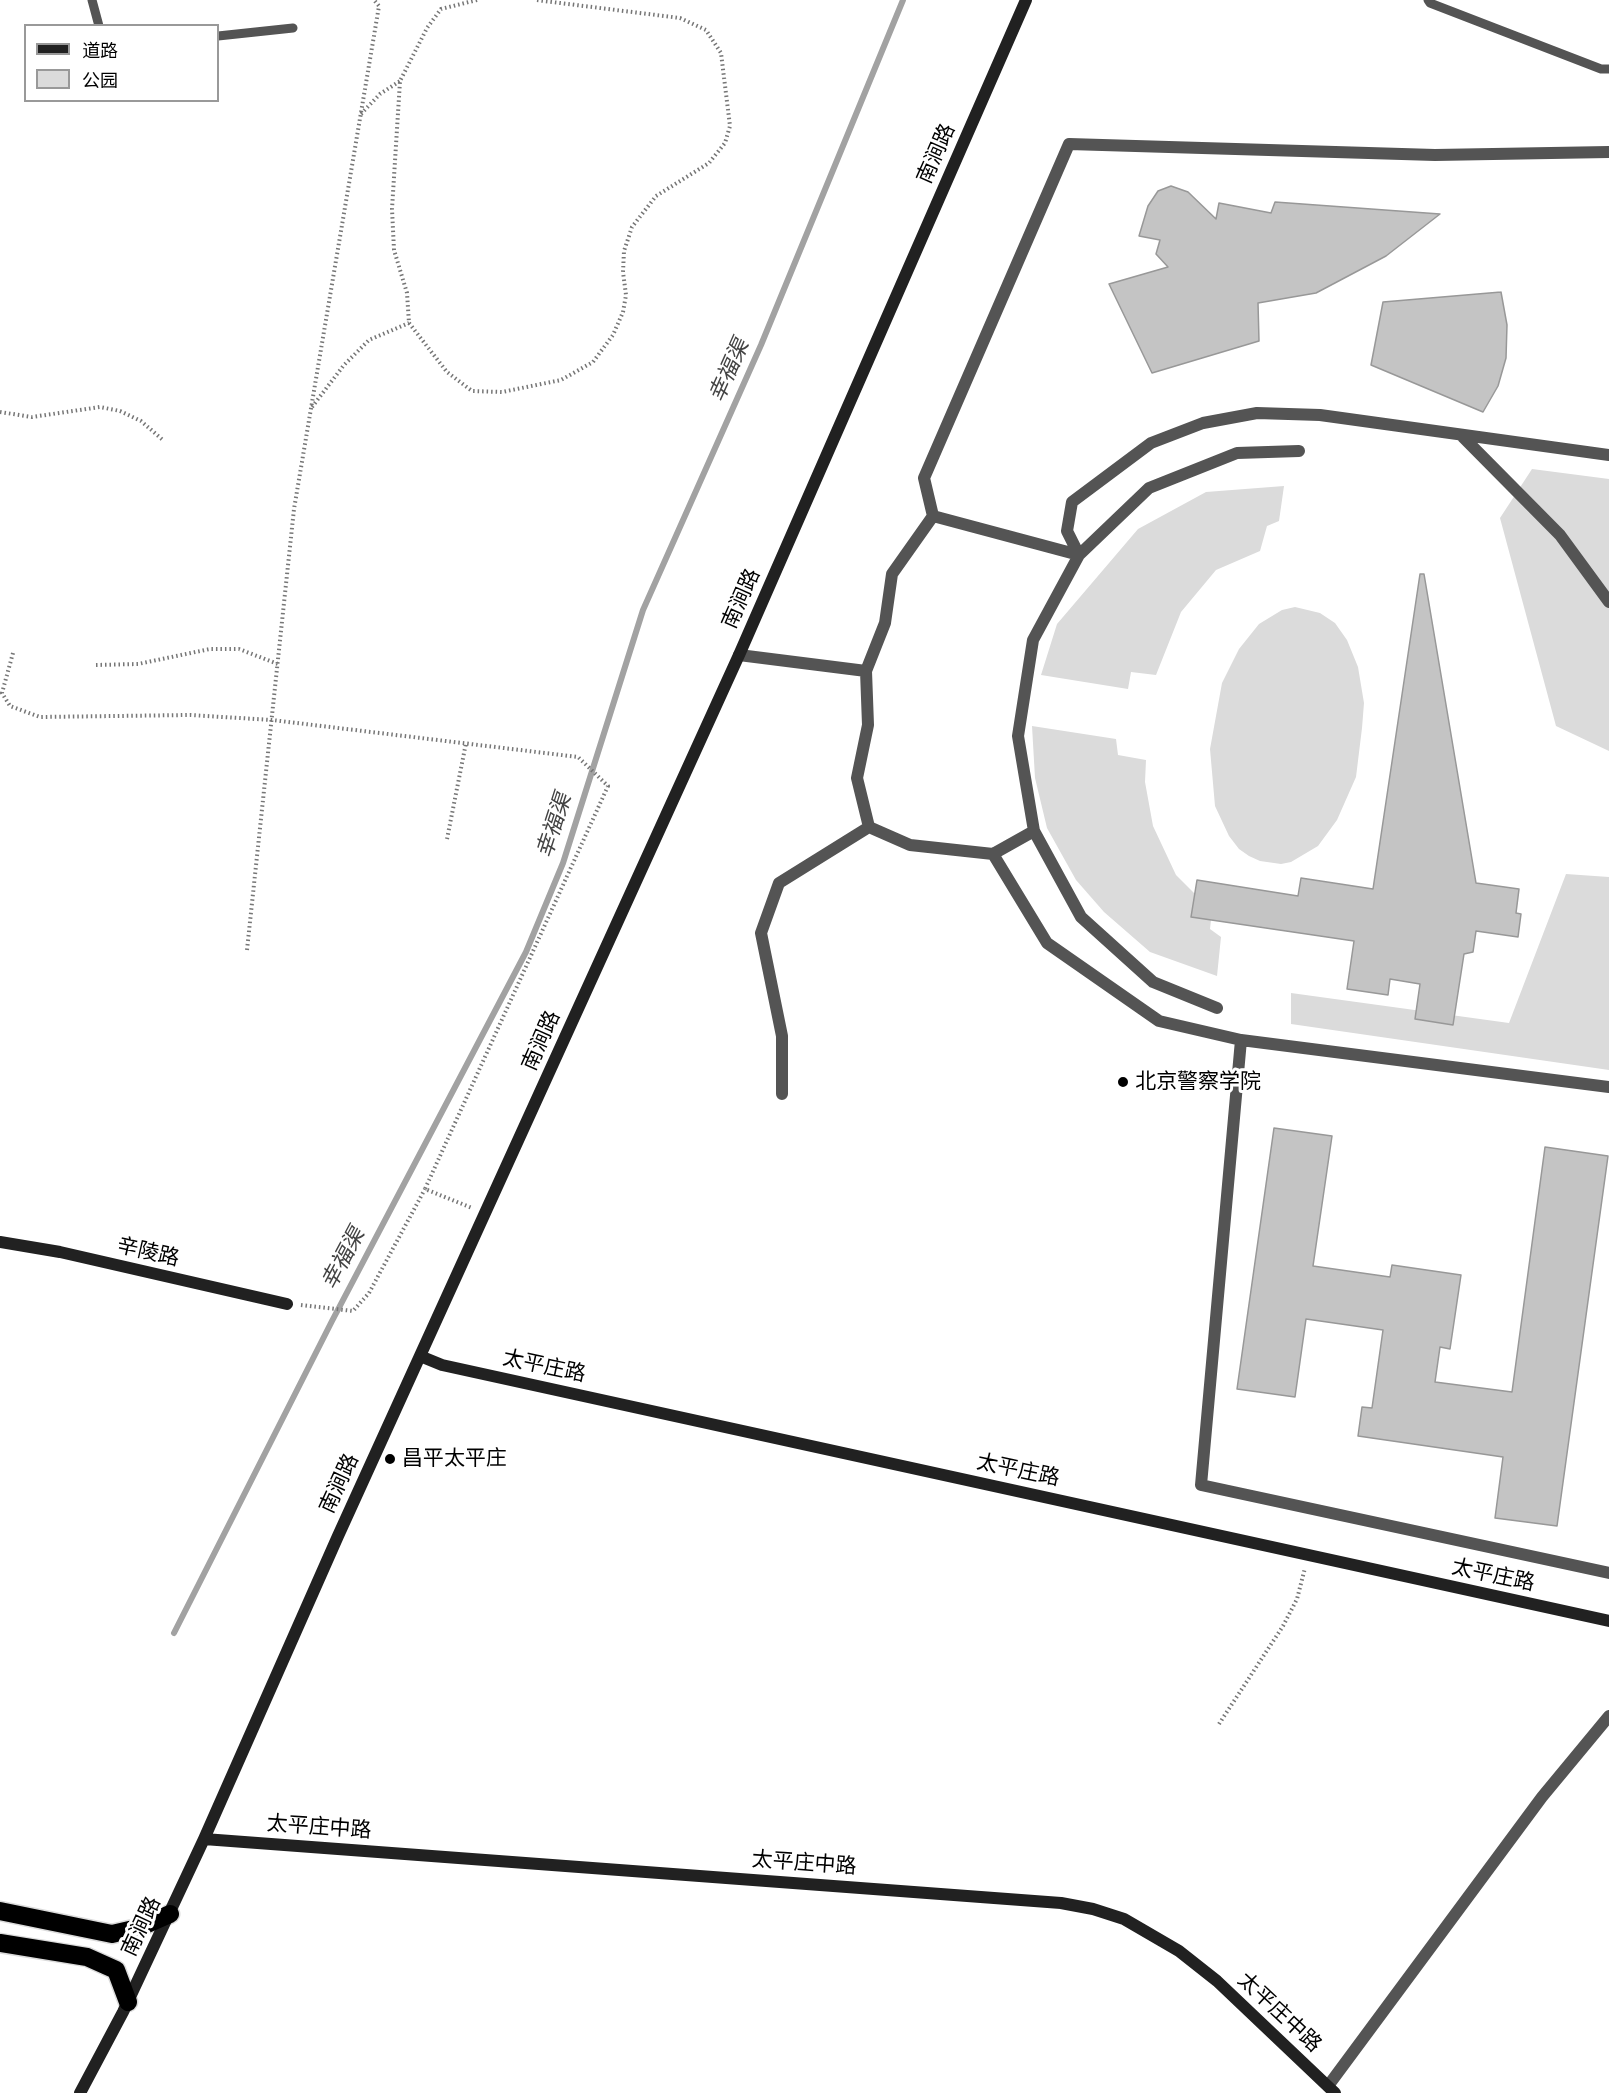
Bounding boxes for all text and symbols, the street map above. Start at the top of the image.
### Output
legend [24,24,219,102]
text: 道路 [82,39,118,63]
text: 公园 [82,69,118,93]
street label: 南涧路 [913,120,961,188]
water label: 幸福渠 [705,335,755,407]
street label: 南涧路 [718,565,766,633]
water label: 幸福渠 [532,791,578,861]
street label: 南涧路 [518,1007,566,1075]
place label: 北京警察学院 [1135,1069,1261,1095]
marker: 北京警察学院 [1116,1075,1130,1089]
water label: 幸福渠 [317,1224,371,1294]
street label: 辛陵路 [114,1234,182,1272]
street label: 太平庄路 [500,1346,588,1388]
place label: 昌平太平庄 [402,1446,507,1472]
street label: 南涧路 [315,1450,365,1518]
street label: 太平庄路 [974,1450,1062,1492]
marker: 昌平太平庄 [383,1452,397,1466]
street label: 太平庄路 [1449,1555,1537,1597]
street label: 太平庄中路 [266,1812,372,1844]
street label: 太平庄中路 [751,1848,857,1880]
street label: 南涧路 [117,1893,167,1961]
street label: 太平庄中路 [1232,1968,1326,2058]

